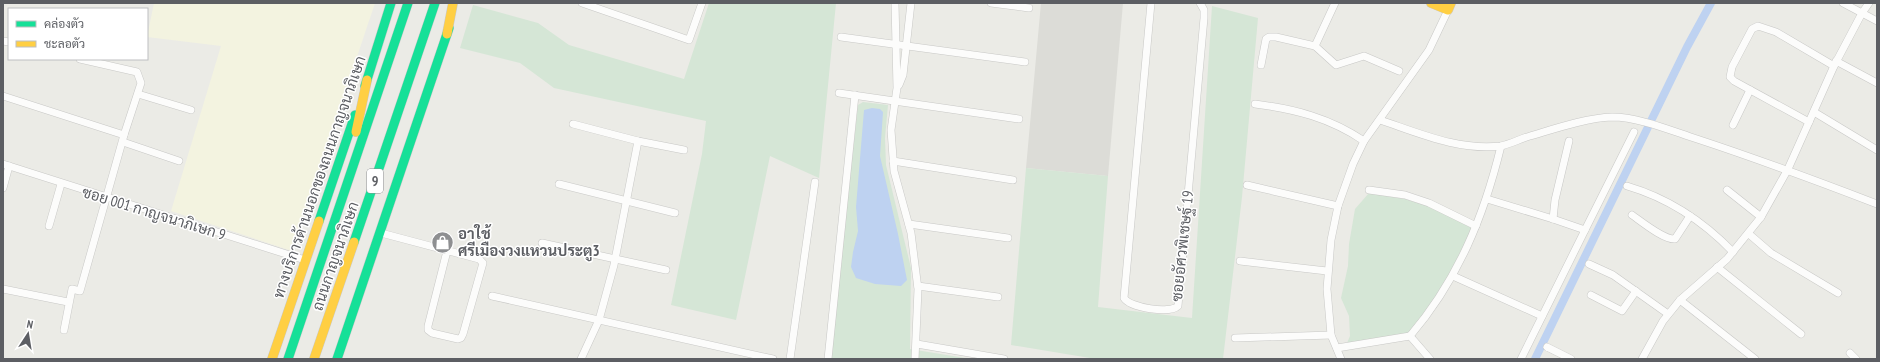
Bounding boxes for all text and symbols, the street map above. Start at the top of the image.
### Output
legend [8,8,148,60]
text: คล่องตัว [44,16,84,31]
text: ชะลอตัว [44,36,85,51]
street label: ทางบริการด้านนอกของถนนกาญจนาภิเษก [269,53,369,301]
road number: 9 [367,169,383,193]
street label: ซอย 001 กาญจนาภิเษก 9 [80,182,228,244]
street label: ซอยอัศวพิเชษฐ์ 19 [1167,190,1198,303]
street label: ถนนกาญจนาภิเษก [308,199,362,313]
place label: อาใช้ ศรีเมืองวงแหวนประตู3 [458,224,600,262]
shop icon: อาใช้ ศรีเมืองวงแหวนประตู3 [430,229,456,255]
north arrow [8,314,48,354]
text: N [26,317,34,332]

